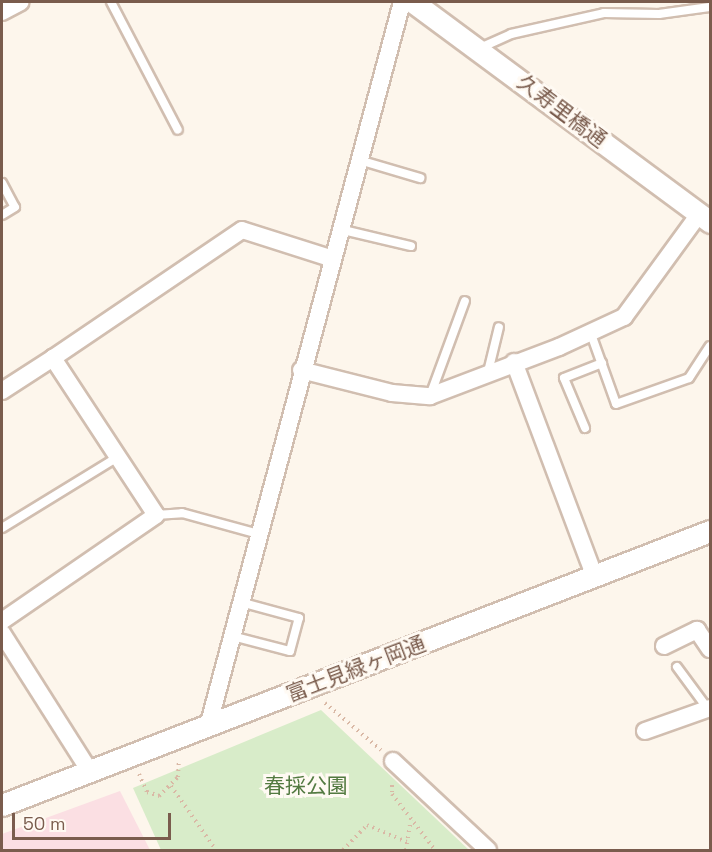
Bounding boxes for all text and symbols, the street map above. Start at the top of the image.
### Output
street label: 久寿里橋通 [512,69,612,153]
street label: 富士見緑ヶ岡通 [283,631,429,707]
park label: 春採公園 [264,773,348,799]
scale bar [15,801,174,839]
text: 50 m [23,812,65,835]

